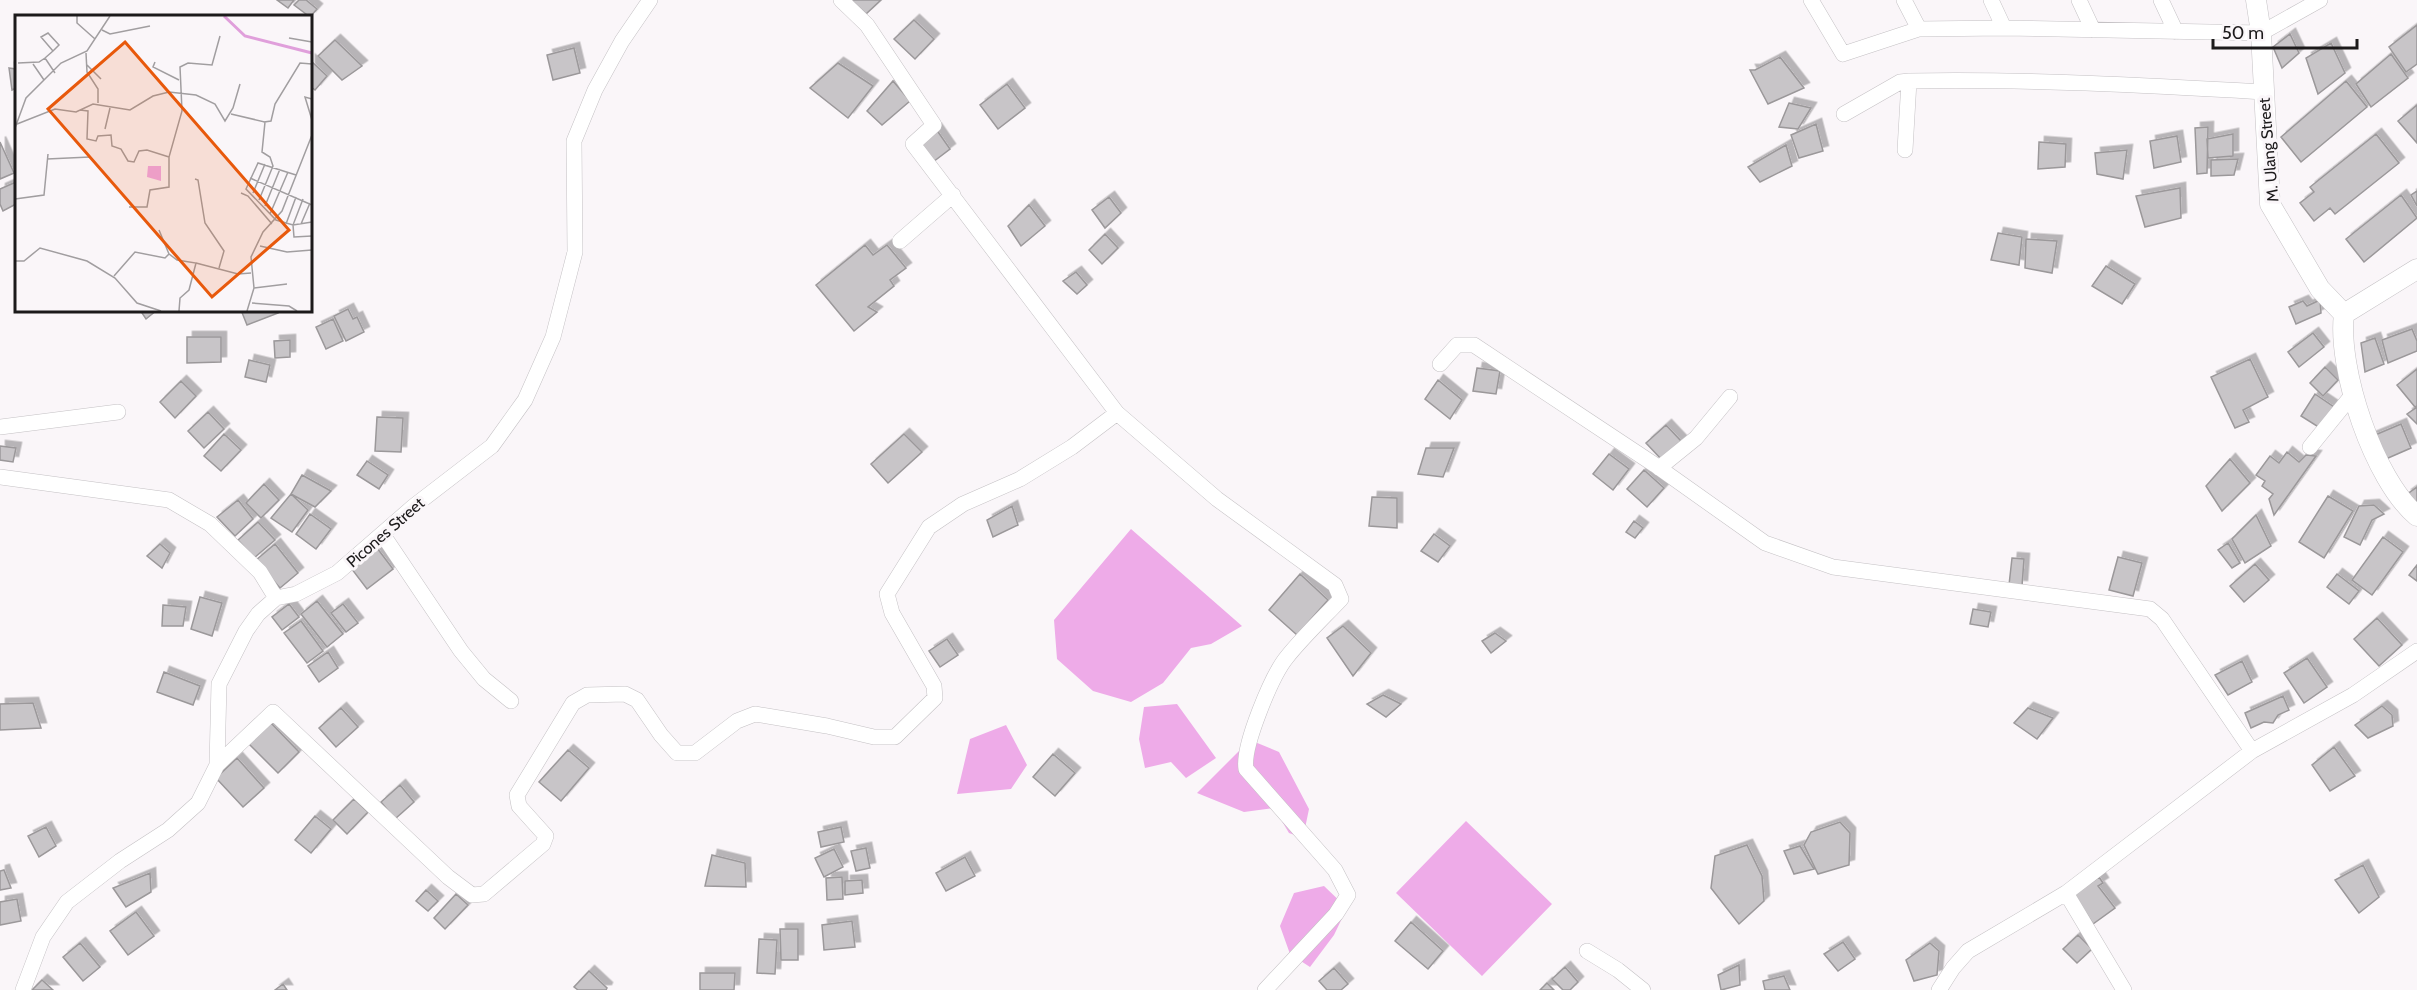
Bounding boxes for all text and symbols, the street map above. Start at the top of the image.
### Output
scale bar [2213,12,2357,50]
inset map [15,15,312,312]
text: 50 m [2222,22,2264,44]
street label: M. Ulang Street [2254,97,2283,203]
street label: Picones Street [343,493,429,571]

